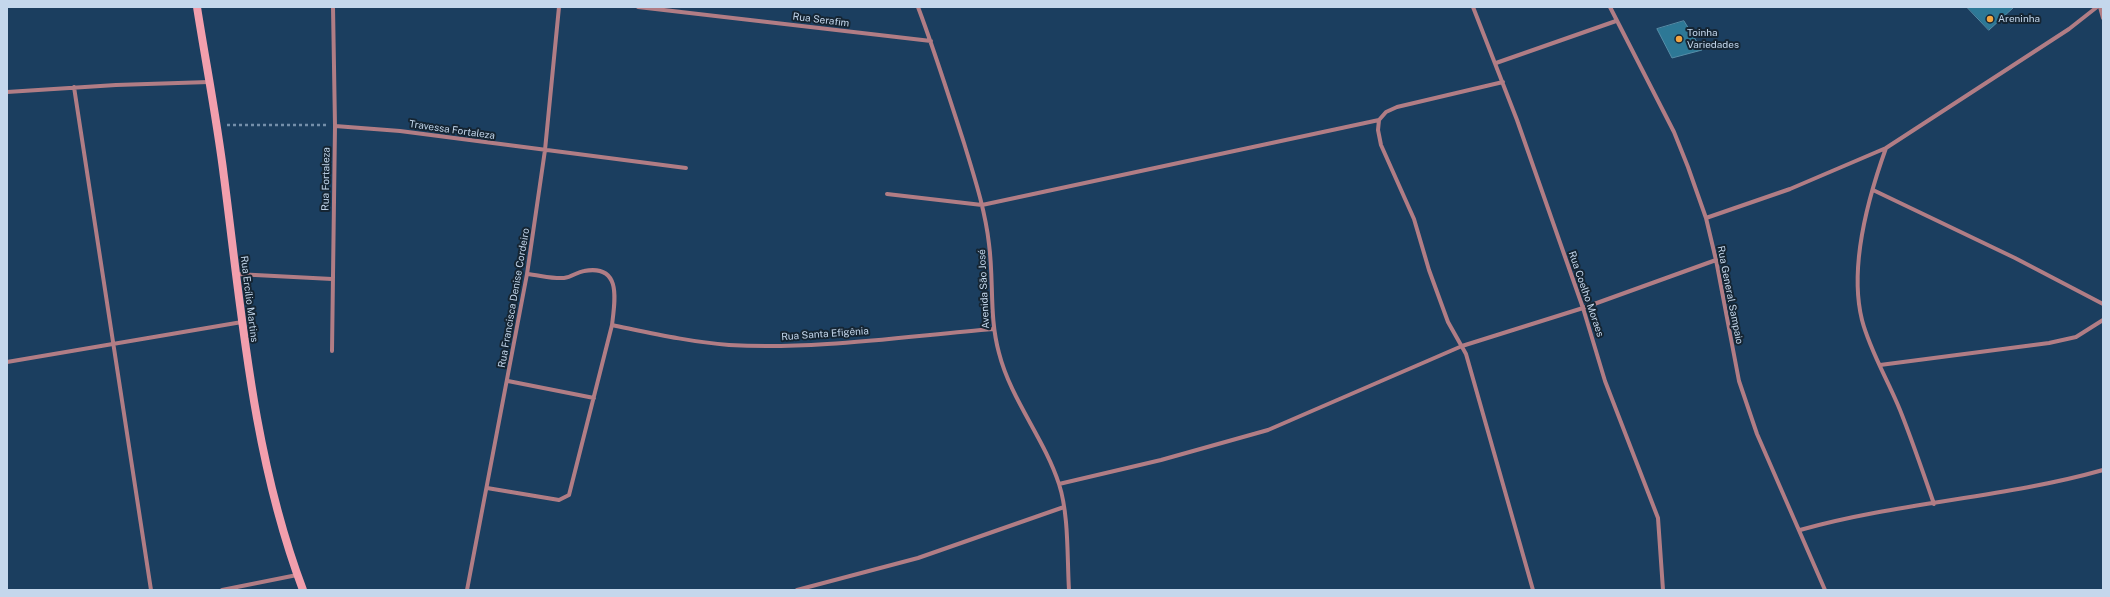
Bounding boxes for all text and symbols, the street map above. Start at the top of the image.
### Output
street label: Rua Serafim [792,11,850,29]
place label: Areninha [1998,13,2040,25]
marker: Areninha [1985,14,1995,24]
place label: Toinha Variedades [1687,27,1739,50]
marker: Toinha Variedades [1674,34,1684,44]
street label: Travessa Fortaleza [408,118,496,142]
street label: Rua Fortaleza [319,147,333,211]
street label: Rua Francisca Denise Cordeiro [496,227,532,369]
street label: Rua General Sampaio [1715,245,1745,345]
street label: Avenida São José [976,249,992,329]
street label: Rua Coelho Moraes [1566,250,1606,338]
street label: Rua Ercílio Martins [238,255,260,343]
street label: Rua Santa Efigênia [781,325,869,343]

